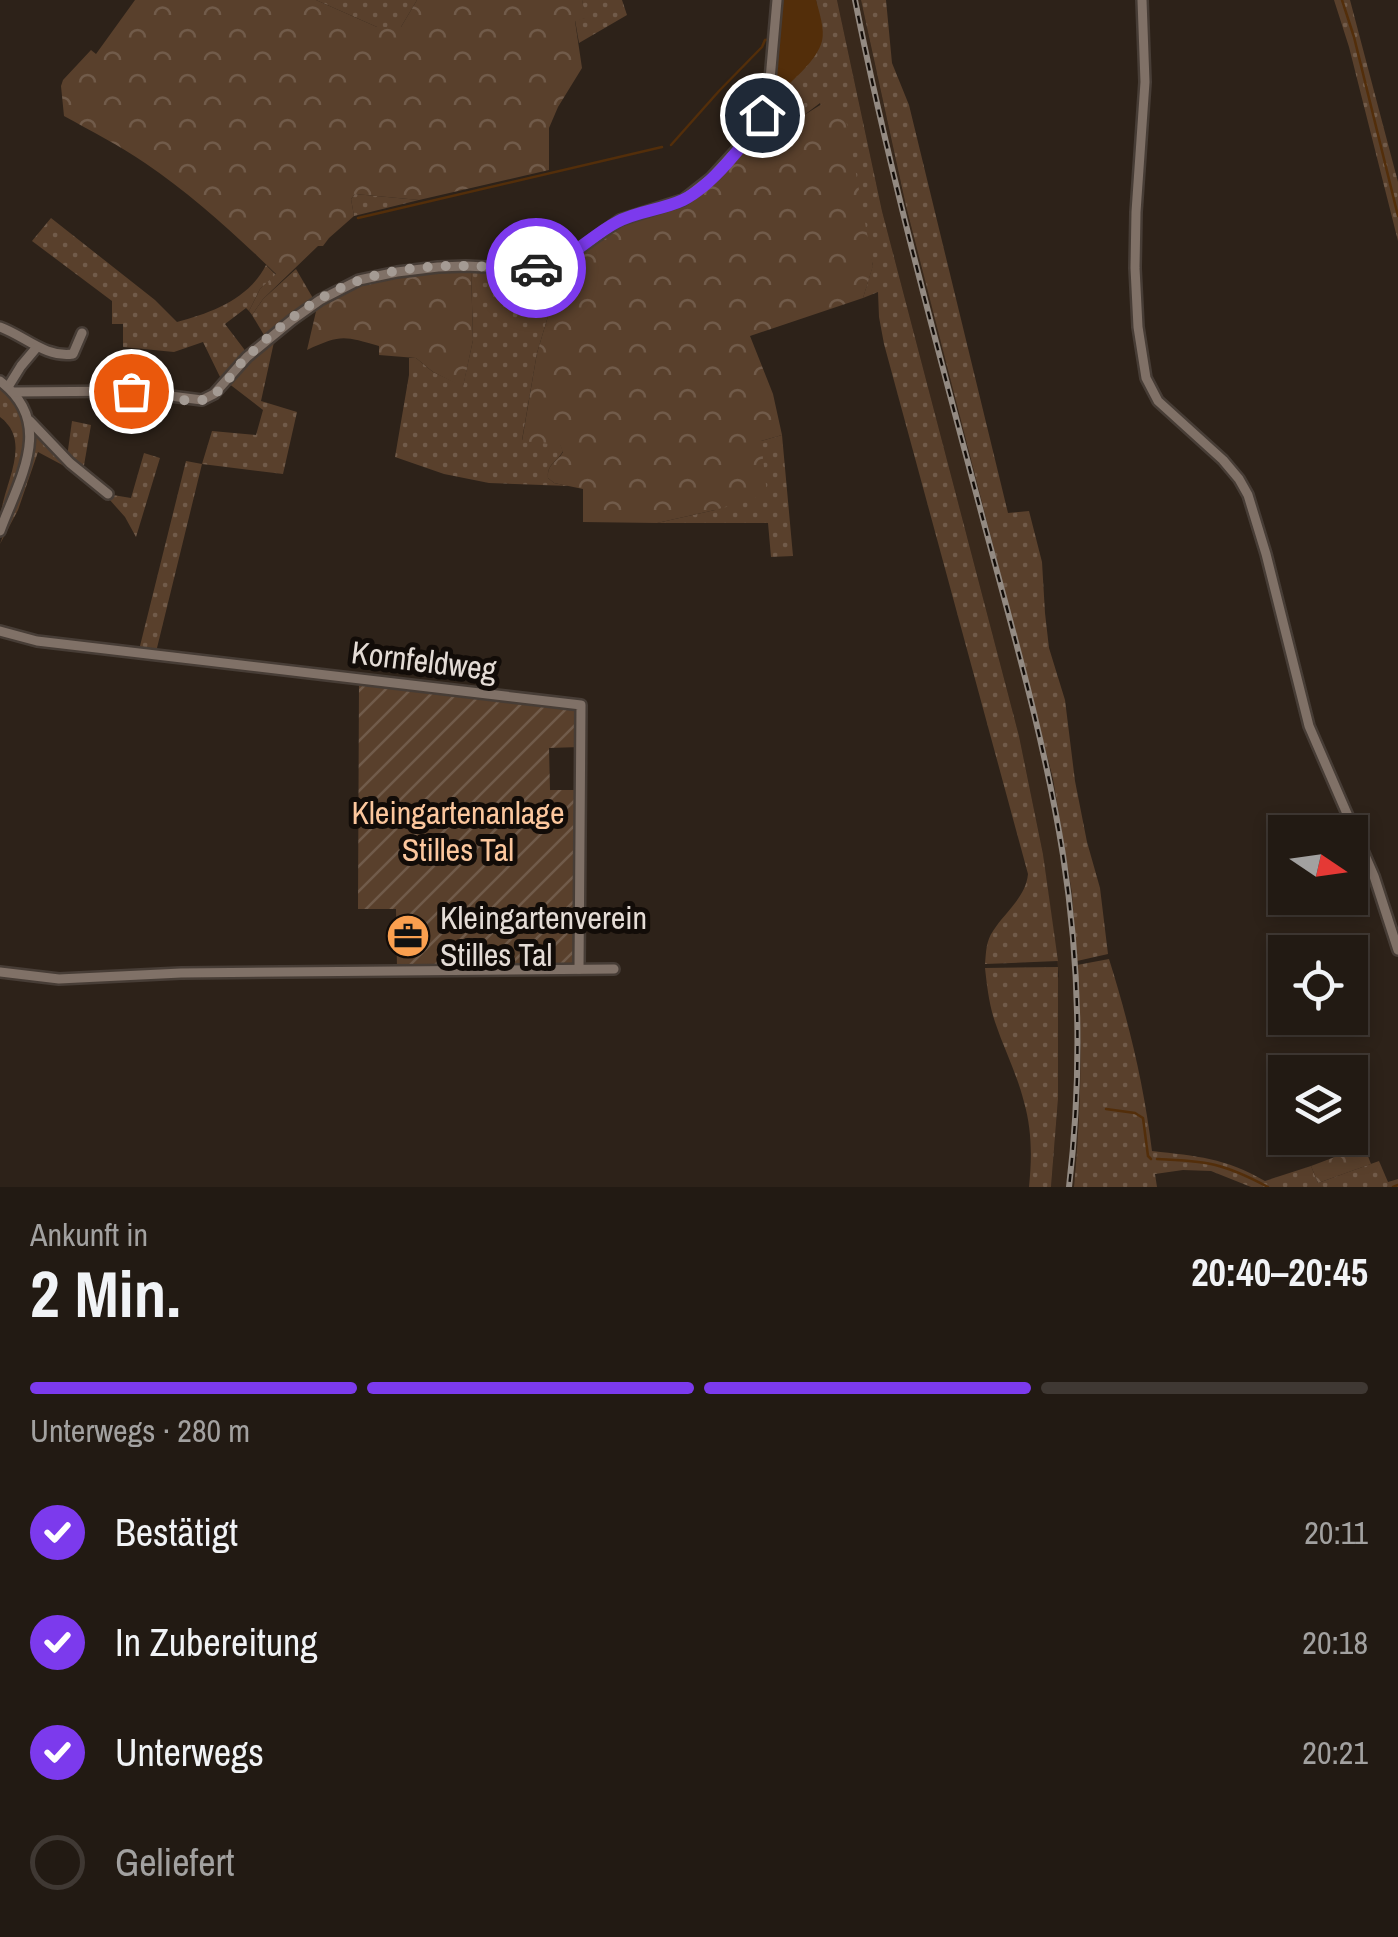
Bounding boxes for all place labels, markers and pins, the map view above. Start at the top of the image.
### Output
pin [720,73,805,158]
pin [89,349,174,434]
place label: Kleingartenverein Stilles Tal [440,896,647,976]
office icon: Kleingartenverein Stilles Tal [385,913,431,959]

